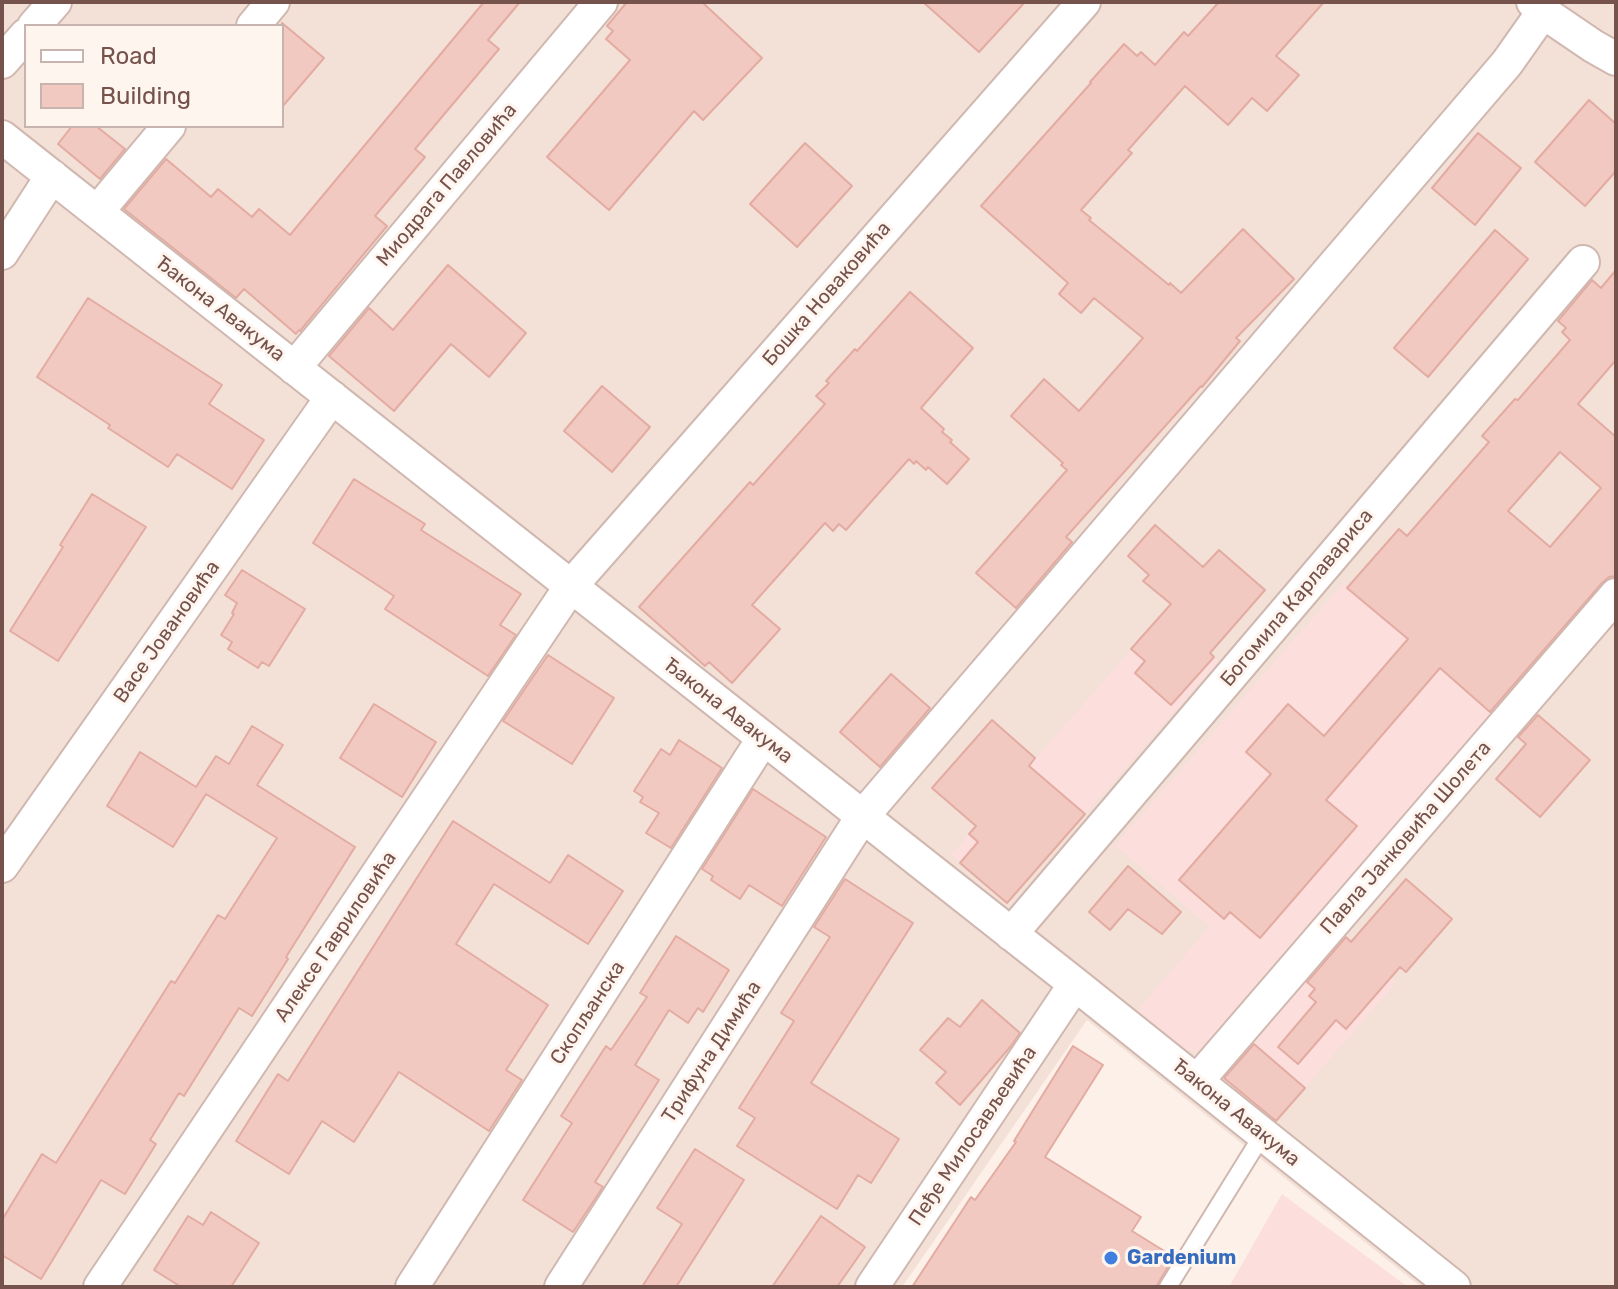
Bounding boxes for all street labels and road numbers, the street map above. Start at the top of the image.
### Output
street label: Миодрага Павловића [372,99,522,271]
street label: Бошка Новаковића [758,217,896,371]
street label: Ђакона Авакума [151,251,289,367]
street label: Богомила Карлавариса [1216,504,1378,692]
street label: Васе Јовановића [109,556,225,708]
street label: Ђакона Авакума [659,653,797,769]
street label: Павла Јанковића Шолета [1316,737,1496,939]
street label: Алексе Гавриловића [270,847,402,1027]
street label: Скопљанска [546,957,630,1069]
street label: Трифуна Димића [657,977,767,1127]
street label: Пеђе Милосављевића [904,1042,1042,1230]
street label: Ђакона Авакума [1167,1054,1305,1172]

